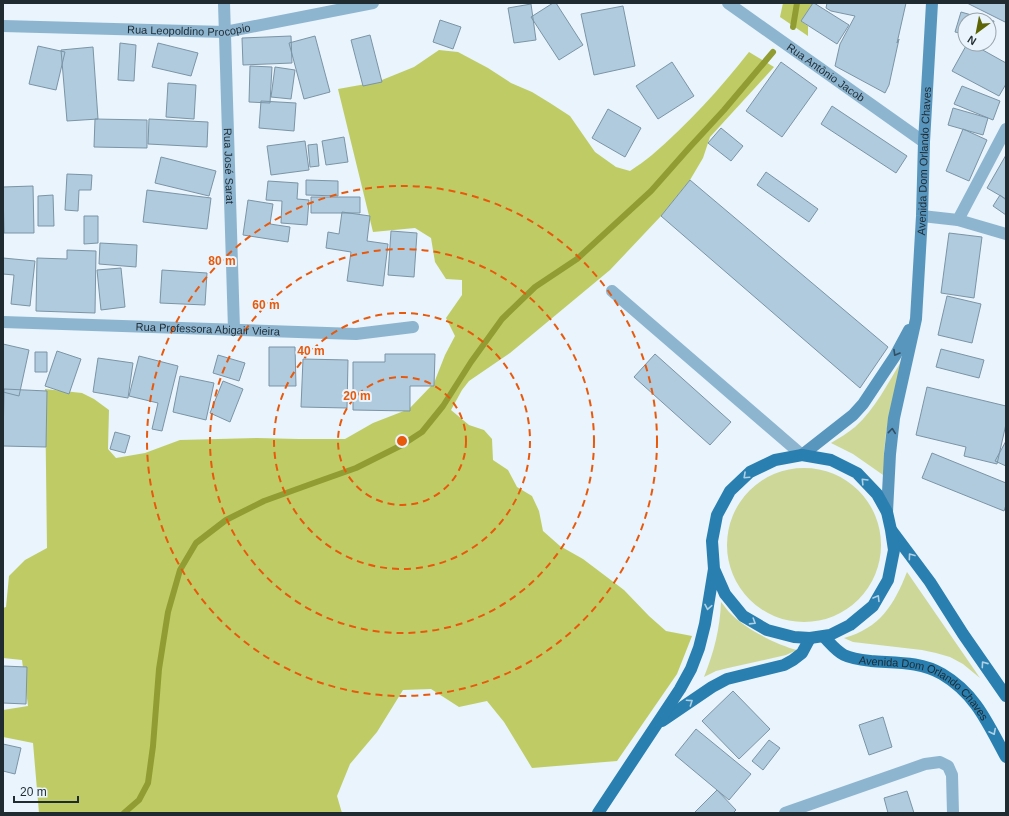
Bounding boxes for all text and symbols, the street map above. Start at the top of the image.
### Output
north arrow [957,12,997,52]
street label: Rua Leopoldino Procopio [127,21,251,38]
text: N [965,33,978,48]
street label: Rua Antônio Jacob [785,41,867,104]
street label: Avenida Dom Orlando Chaves [915,86,933,235]
street label: Rua José Sarat [222,128,236,204]
text: 80 m [208,254,236,268]
text: 60 m [252,298,280,312]
street label: Rua Professora Abigair Vieira [136,321,281,337]
text: 40 m [297,344,325,358]
one-way arrow [894,349,901,356]
text: 20 m [343,389,371,403]
one-way arrow [888,428,897,434]
centre of rings [395,434,409,448]
one-way arrow [743,471,751,479]
one-way arrow [861,478,869,486]
one-way arrow [909,554,916,561]
one-way arrow [873,595,880,602]
one-way arrow [704,604,713,610]
one-way arrow [749,617,756,624]
street label: Avenida Dom Orlando Chaves [858,654,991,723]
one-way arrow [981,661,989,668]
one-way arrow [686,699,693,707]
one-way arrow [988,728,996,736]
scale bar [14,778,78,804]
text: 20 m [20,785,47,799]

